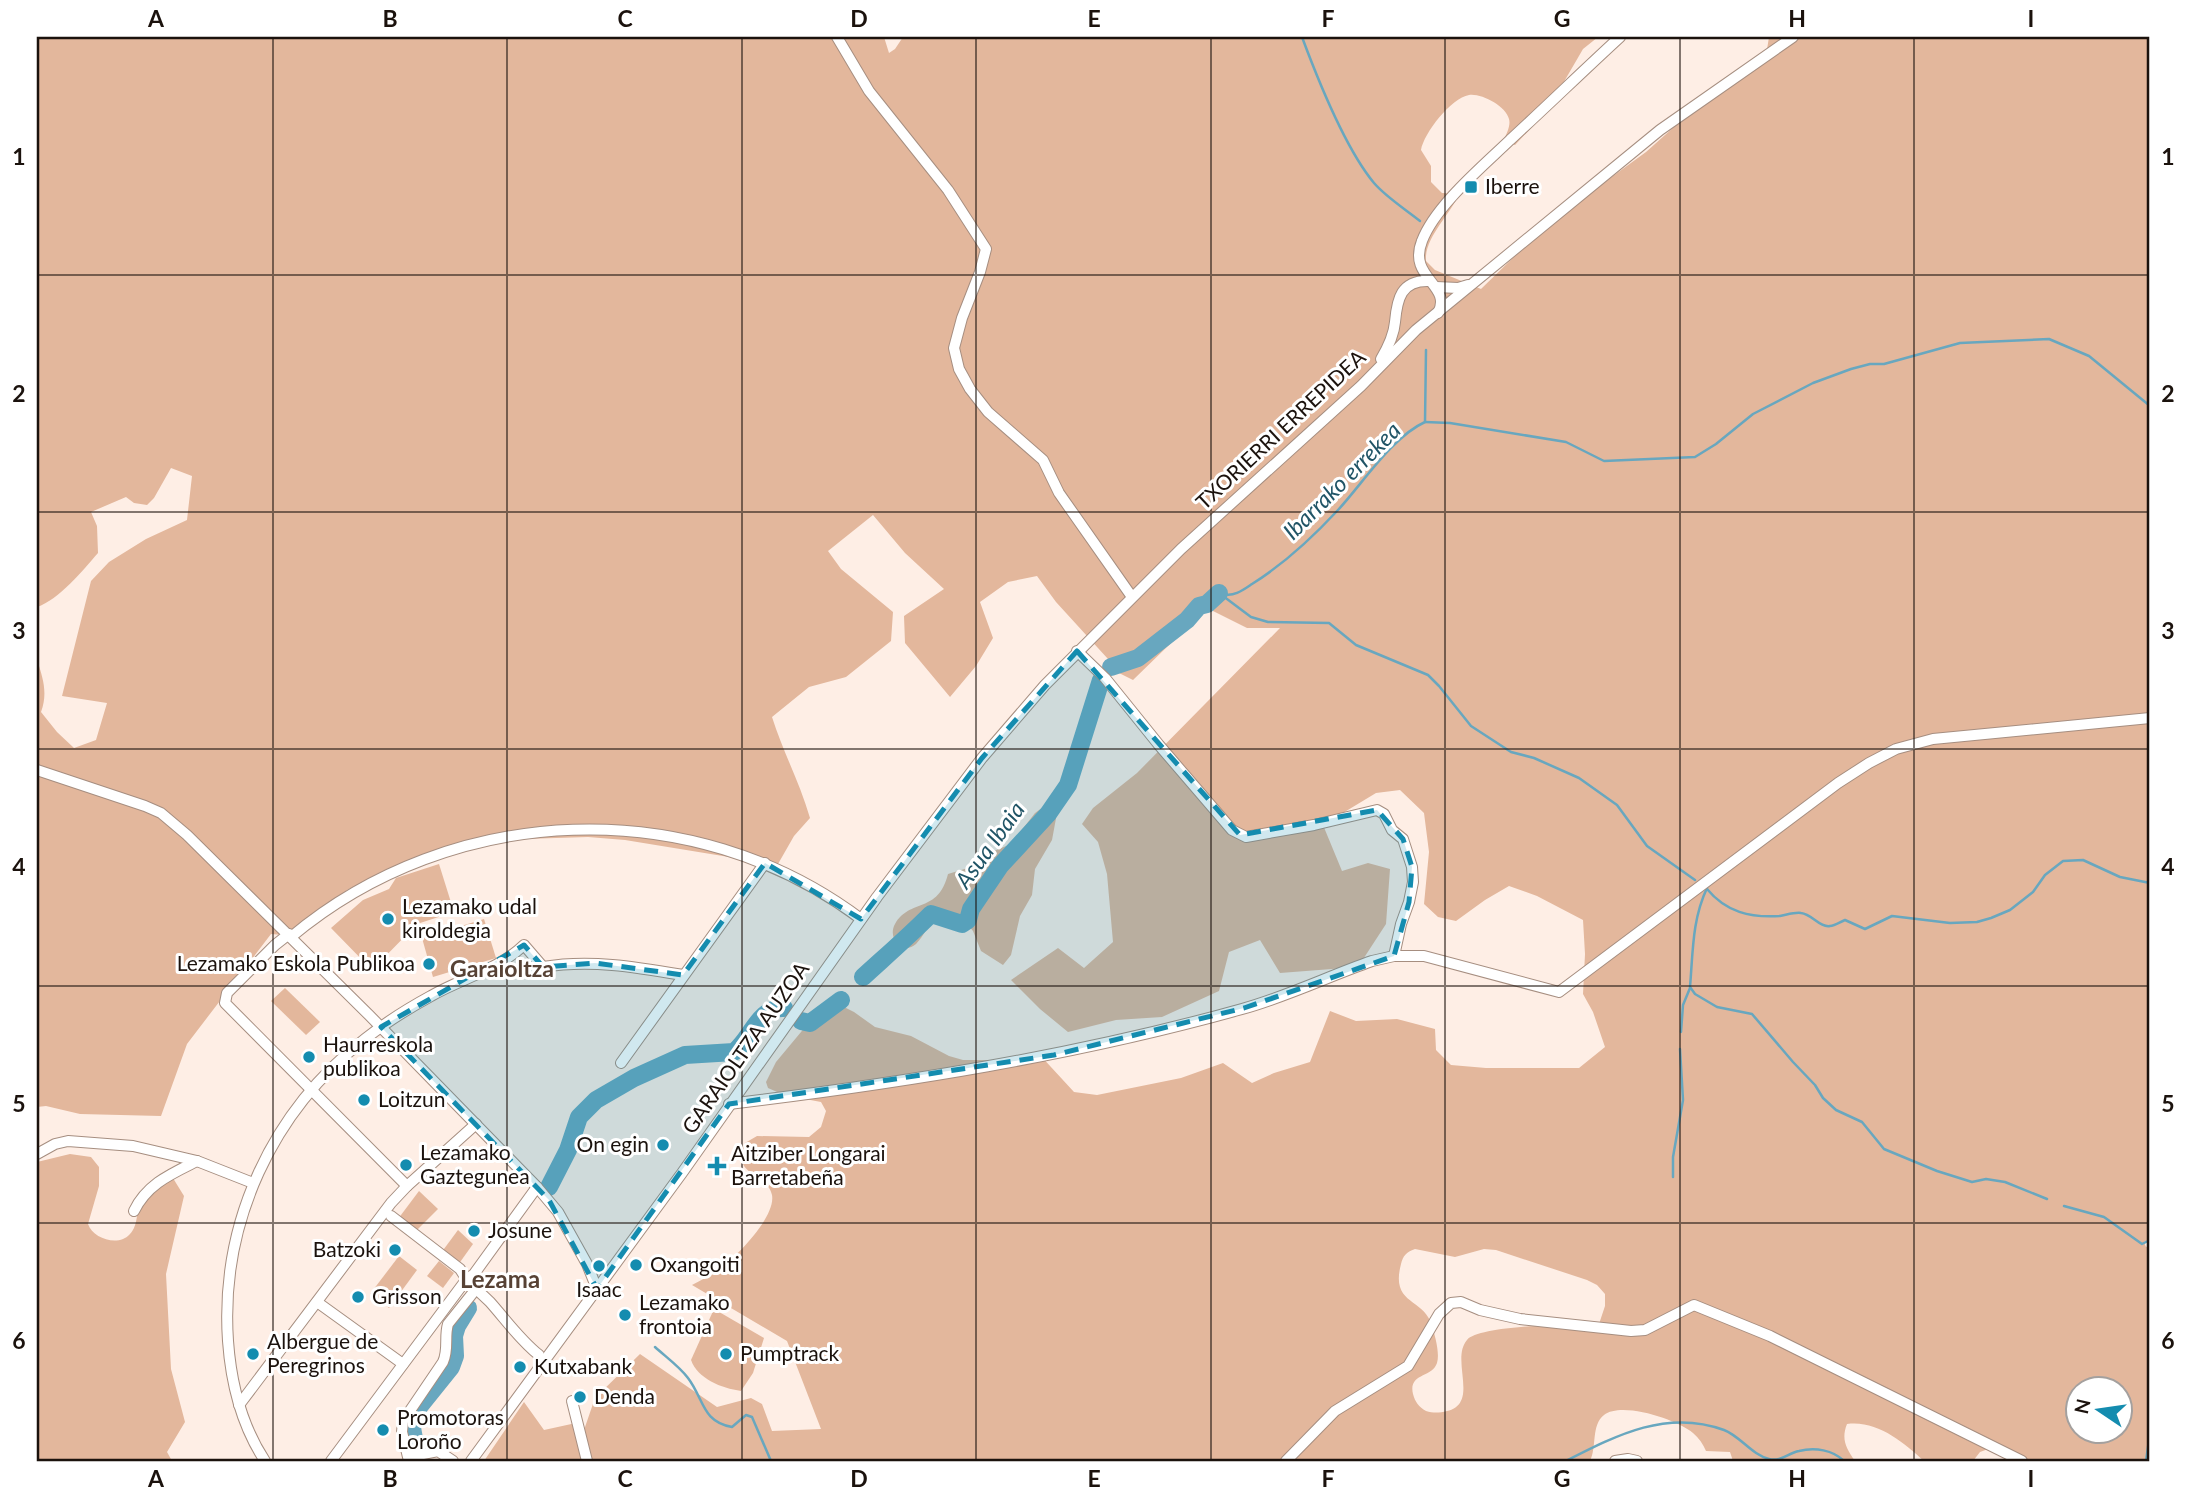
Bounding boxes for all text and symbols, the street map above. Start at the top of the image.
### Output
text: A [147,4,165,32]
text: B [382,4,398,32]
text: C [617,4,633,32]
text: D [850,4,868,32]
text: E [1087,4,1101,32]
text: F [1321,4,1335,32]
text: G [1554,4,1570,32]
text: H [1788,4,1806,32]
text: I [2028,4,2034,32]
text: 1 [12,142,26,170]
text: 1 [2161,142,2175,170]
place label: Iberre [1485,173,1540,198]
marker: Iberre [1463,179,1479,195]
street label: TXORIERRI ERREPIDEA [1190,343,1370,514]
text: 2 [12,379,26,407]
text: 2 [2161,379,2175,407]
water label: Ibarrako errekea [1277,416,1406,545]
text: 3 [12,616,26,644]
text: 3 [2161,616,2175,644]
water label: Asua Ibaia [948,796,1030,894]
text: 4 [12,852,26,880]
text: 4 [2161,852,2175,880]
place label: Lezamako udal kiroldegia [402,893,537,942]
marker: Lezamako udal kiroldegia [380,911,396,927]
place label: Lezamako Eskola Publikoa [177,950,415,975]
district label: Garaioltza [450,954,554,982]
marker: Lezamako Eskola Publikoa [421,956,437,972]
street label: GARAIOLTZA AUZOA [676,956,814,1138]
place label: Haurreskola publikoa [323,1031,433,1080]
marker: Haurreskola publikoa [301,1049,317,1065]
place label: Loitzun [378,1086,445,1111]
text: 5 [12,1089,26,1117]
text: 5 [2161,1089,2175,1117]
marker: Loitzun [356,1092,372,1108]
place label: On egin [577,1131,649,1156]
marker: On egin [655,1137,671,1153]
place label: Lezamako Gaztegunea [420,1139,530,1188]
place label: Aitziber Longarai Barretabeña [731,1140,886,1189]
marker: Lezamako Gaztegunea [398,1157,414,1173]
marker: Aitziber Longarai Barretabeña [709,1158,725,1174]
place label: Josune [488,1217,552,1242]
marker: Josune [466,1223,482,1239]
place label: Batzoki [313,1236,381,1261]
marker: Batzoki [387,1242,403,1258]
place label: Oxangoiti [650,1251,740,1276]
marker: Oxangoiti [628,1257,644,1273]
marker: Isaac [591,1258,607,1274]
district label: Lezama [460,1264,540,1293]
place label: Isaac [576,1276,622,1301]
place label: Grisson [372,1283,442,1308]
marker: Grisson [350,1289,366,1305]
place label: Lezamako frontoia [639,1289,730,1338]
marker: Lezamako frontoia [617,1307,633,1323]
text: 6 [12,1326,26,1354]
text: 6 [2161,1326,2175,1354]
place label: Albergue de Peregrinos [267,1328,378,1377]
place label: Pumptrack [740,1340,840,1365]
marker: Albergue de Peregrinos [245,1346,261,1362]
marker: Pumptrack [718,1346,734,1362]
place label: Kutxabank [534,1353,632,1378]
marker: Kutxabank [512,1359,528,1375]
north arrow [2064,1376,2134,1446]
place label: Denda [594,1383,655,1408]
marker: Denda [572,1389,588,1405]
text: N [2069,1396,2095,1416]
place label: Promotoras Loroño [397,1404,504,1453]
marker: Promotoras Loroño [375,1422,391,1438]
text: A [147,1464,165,1492]
text: B [382,1464,398,1492]
text: C [617,1464,633,1492]
text: D [850,1464,868,1492]
text: E [1087,1464,1101,1492]
text: F [1321,1464,1335,1492]
text: G [1554,1464,1570,1492]
text: H [1788,1464,1806,1492]
text: I [2028,1464,2034,1492]

